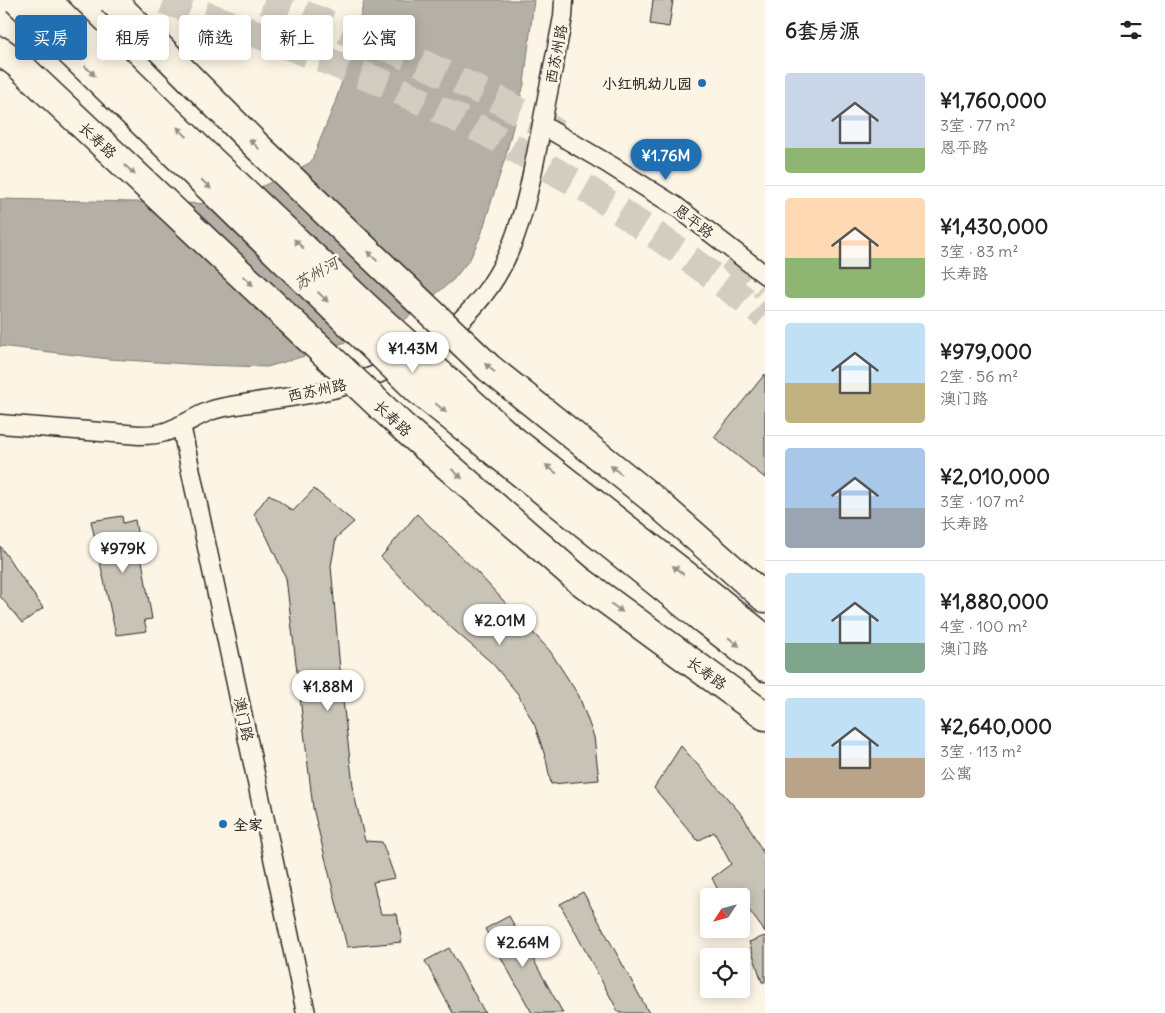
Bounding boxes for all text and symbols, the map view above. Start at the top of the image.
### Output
chip: 买房 [15,15,87,60]
chip: 租房 [97,15,169,60]
chip: 筛选 [179,15,251,60]
chip: 新上 [261,15,333,60]
chip: 公寓 [343,15,415,60]
icon: filters [1117,16,1145,44]
text: 6套房源 [785,17,860,44]
street label: 西苏州路 [541,23,571,85]
one-way arrow [84,64,96,76]
place label: 小红帆幼儿园 [602,74,692,93]
marker: 小红帆幼儿园 [696,77,708,89]
text: ¥1,760,000 [940,87,1047,114]
icon: home [825,93,885,153]
text: 3室 · 77 m² [940,115,1016,135]
street label: 长寿路 [75,118,121,162]
one-way arrow [176,126,188,138]
text: 恩平路 [940,137,988,157]
one-way arrow [249,138,261,150]
pin: ¥1.76M [625,138,707,181]
text: ¥1.76M [642,145,690,165]
one-way arrow [123,164,135,176]
one-way arrow [200,178,212,190]
street label: 恩平路 [670,200,718,242]
text: ¥1,430,000 [940,213,1048,240]
icon: home [825,218,885,278]
one-way arrow [294,238,306,250]
text: 3室 · 83 m² [940,241,1018,261]
one-way arrow [366,250,378,262]
water label: 苏州河 [290,251,344,294]
text: 长寿路 [940,263,988,283]
one-way arrow [241,275,253,287]
one-way arrow [317,291,329,303]
pin: ¥1.43M [372,332,454,374]
text: ¥1.43M [388,338,438,358]
text: ¥979,000 [940,338,1032,365]
icon: home [825,343,885,403]
one-way arrow [484,362,496,374]
text: 2室 · 56 m² [940,366,1018,386]
street label: 西苏州路 [286,374,348,406]
text: 澳门路 [940,388,988,408]
street label: 长寿路 [370,396,416,440]
one-way arrow [434,403,447,414]
text: ¥2,010,000 [940,463,1050,490]
one-way arrow [545,464,558,475]
one-way arrow [610,465,623,475]
icon: home [825,468,885,528]
one-way arrow [451,469,464,480]
text: 3室 · 107 m² [940,491,1025,511]
text: 长寿路 [940,513,988,533]
pin: ¥979K [88,532,158,574]
text: ¥979K [100,538,146,558]
one-way arrow [672,564,685,575]
text: ¥1,880,000 [940,588,1049,615]
icon: home [825,593,885,653]
one-way arrow [610,603,624,613]
pin: ¥2.01M [459,604,541,646]
text: ¥2.01M [474,610,526,630]
text: 4室 · 100 m² [940,616,1028,636]
one-way arrow [727,637,740,648]
text: 澳门路 [940,638,988,658]
street label: 长寿路 [683,652,731,694]
pin: ¥1.88M [287,670,369,712]
text: ¥1.88M [303,676,353,696]
street label: 澳门路 [230,695,258,743]
text: ¥2,640,000 [940,713,1052,740]
icon: home [825,718,885,778]
text: 3室 · 113 m² [940,741,1022,761]
text: 公寓 [940,763,972,783]
place label: 全家 [233,815,263,834]
marker: 全家 [217,818,229,830]
north arrow [700,888,750,938]
map controls [700,888,750,998]
pin: ¥2.64M [482,926,564,968]
text: ¥2.64M [497,932,549,952]
button: locate [700,948,750,998]

